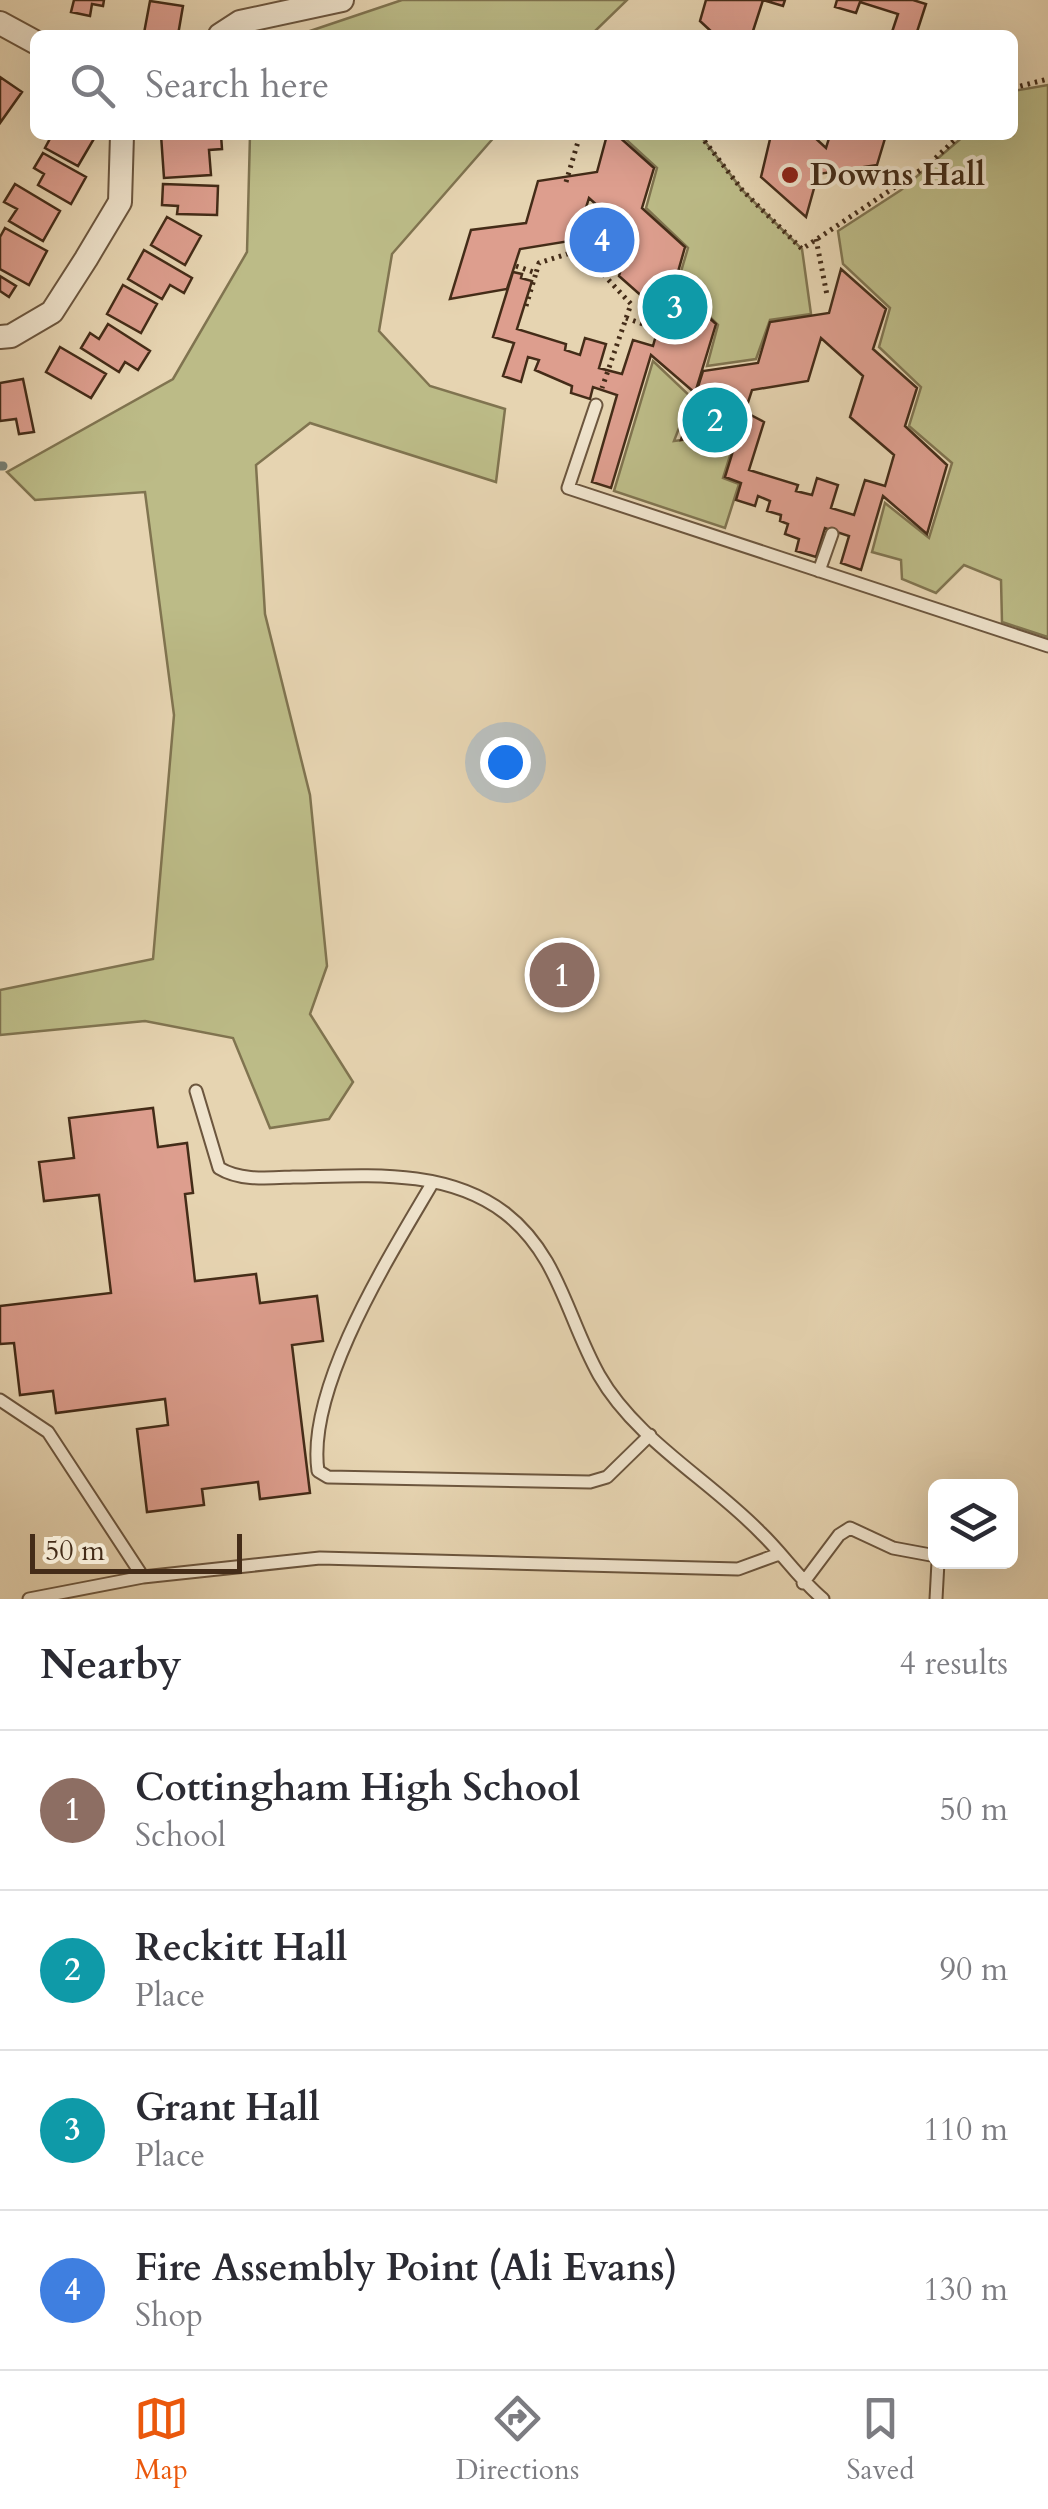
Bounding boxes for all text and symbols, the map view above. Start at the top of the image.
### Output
search box [30,30,1018,140]
icon: search [65,58,120,113]
text: Search here [145,59,329,111]
place label: Downs Hall [810,153,985,197]
marker: Downs Hall [779,164,801,186]
pin: 4 [570,202,634,278]
pin: 3 [642,270,708,344]
pin: 2 [682,382,748,458]
your location [480,737,531,788]
pin: 1 [530,938,594,1012]
map controls [928,1479,1018,1569]
button: layers [928,1479,1018,1569]
scale bar [30,1529,242,1574]
text: 50 m [45,1532,105,1570]
text: Nearby [40,1636,182,1693]
text: 4 results [900,1642,1008,1686]
text: Cottingham High School [135,1762,580,1814]
text: 1 [64,1788,81,1832]
text: 50 m [940,1788,1008,1832]
text: School [135,1814,226,1858]
text: Reckitt Hall [135,1922,347,1974]
text: 2 [64,1948,81,1992]
text: 90 m [940,1948,1008,1992]
text: Place [135,1974,205,2018]
text: Grant Hall [135,2082,320,2134]
text: 3 [64,2108,81,2152]
text: 110 m [923,2108,1008,2152]
text: Place [135,2134,205,2178]
text: Fire Assembly Point (Ali Evans) [135,2242,678,2294]
text: 4 [64,2268,81,2312]
text: 130 m [923,2268,1008,2312]
text: Shop [135,2294,203,2338]
tab: Map [134,2391,189,2489]
tab: Directions [456,2391,579,2489]
tab: Saved [846,2391,914,2489]

